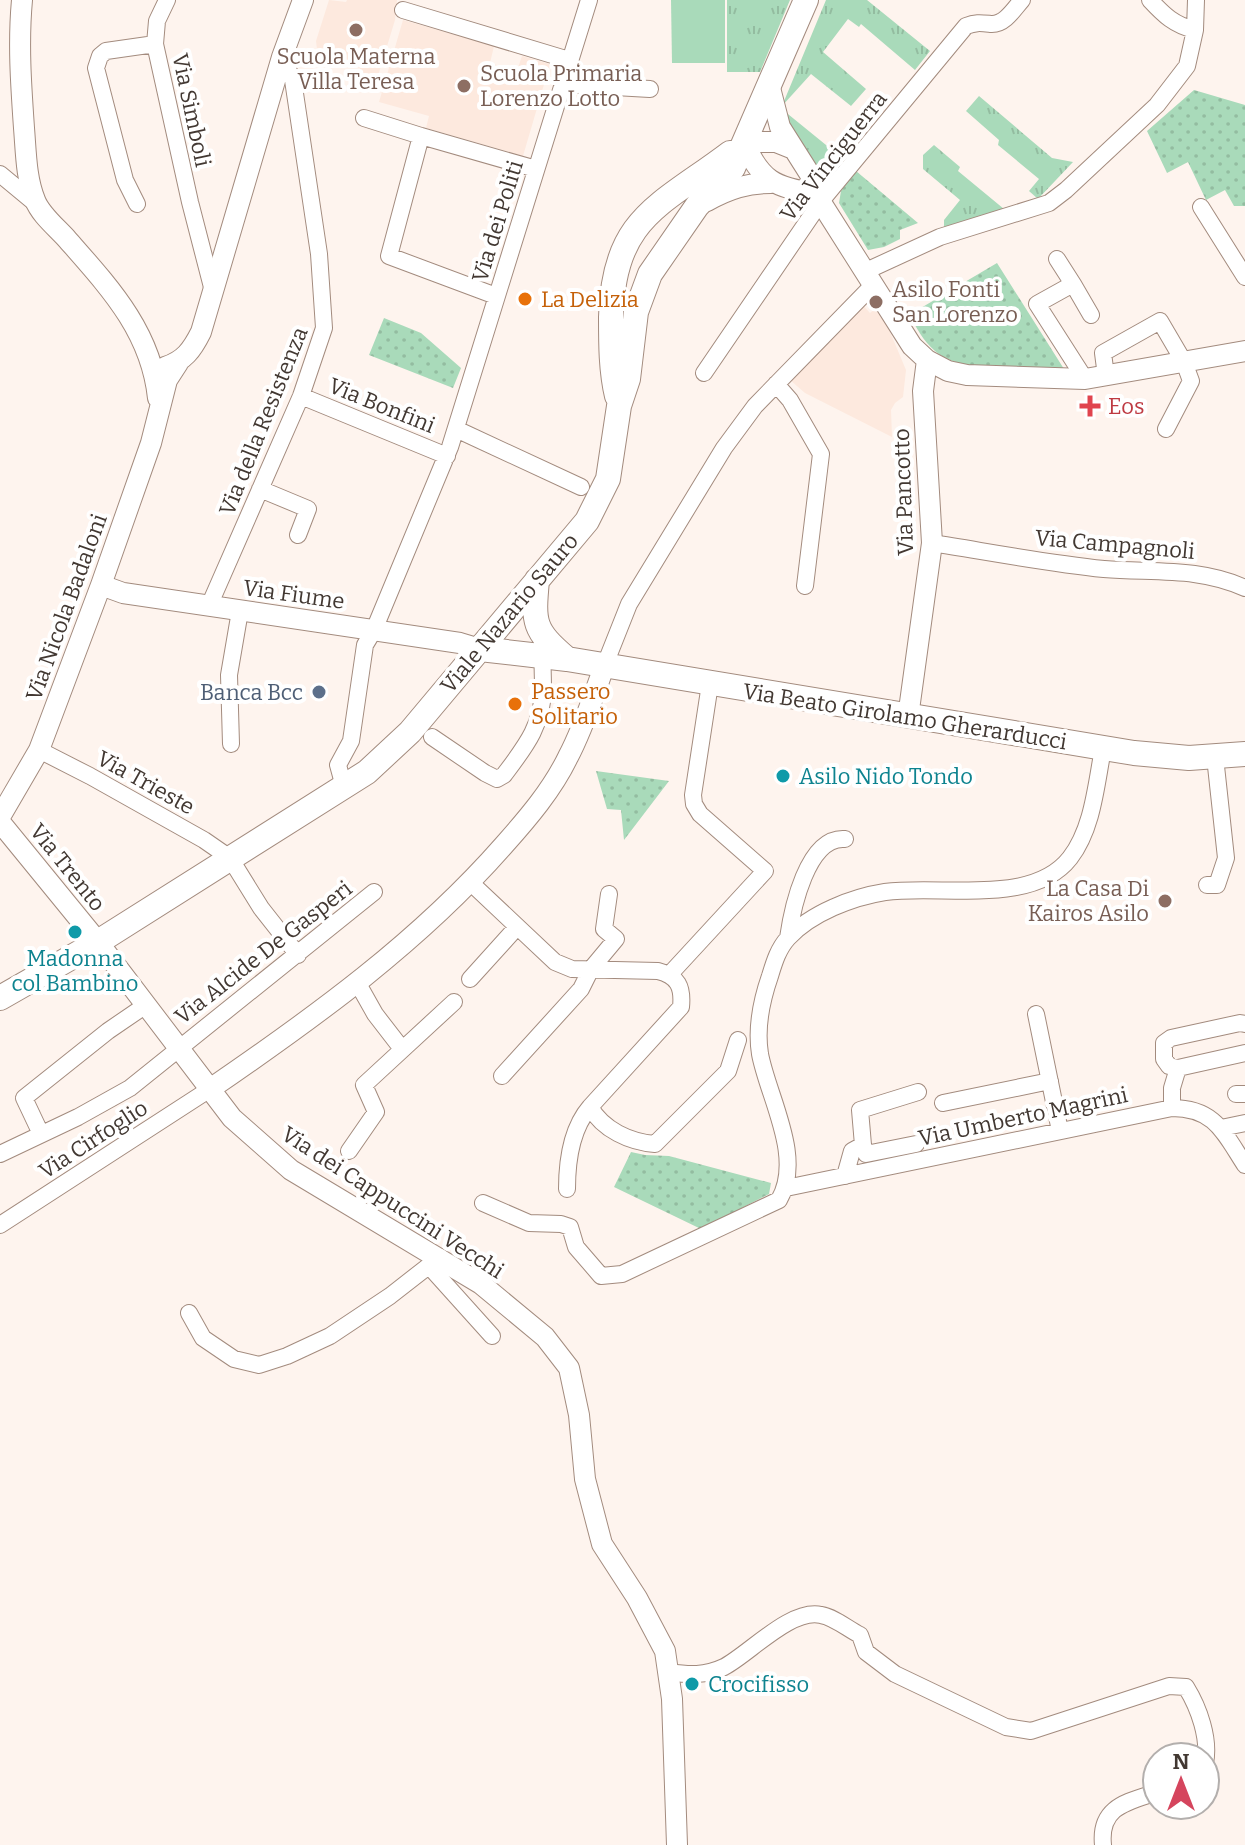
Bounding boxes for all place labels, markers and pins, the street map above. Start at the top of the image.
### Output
marker: Scuola Materna Villa Teresa [347,21,365,39]
place label: Scuola Materna Villa Teresa [277,43,435,95]
place label: Scuola Primaria Lorenzo Lotto [480,60,642,112]
marker: Scuola Primaria Lorenzo Lotto [455,77,473,95]
place label: Asilo Fonti San Lorenzo [892,276,1018,328]
place label: La Delizia [541,286,639,313]
marker: La Delizia [516,290,534,308]
marker: Asilo Fonti San Lorenzo [867,293,885,311]
place label: Eos [1108,393,1145,420]
marker: Eos [1079,395,1101,417]
place label: Passero Solitario [531,678,618,730]
place label: Banca Bcc [200,679,303,706]
marker: Banca Bcc [310,683,328,701]
marker: Passero Solitario [506,695,524,713]
place label: Asilo Nido Tondo [799,763,973,790]
marker: Asilo Nido Tondo [774,767,792,785]
place label: La Casa Di Kairos Asilo [1028,875,1149,927]
marker: La Casa Di Kairos Asilo [1156,892,1174,910]
marker: Madonna col Bambino [66,923,84,941]
place label: Madonna col Bambino [12,945,138,997]
place label: Crocifisso [708,1671,809,1698]
marker: Crocifisso [683,1675,701,1693]

